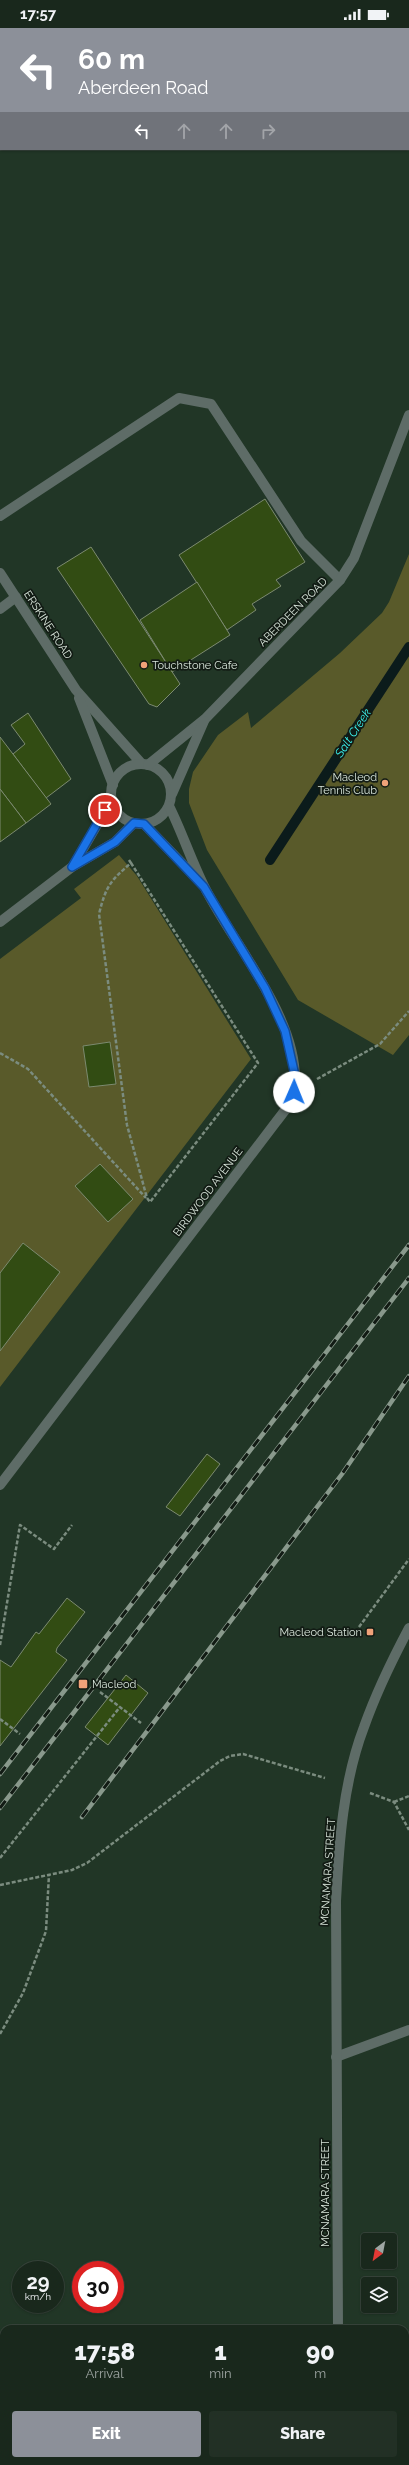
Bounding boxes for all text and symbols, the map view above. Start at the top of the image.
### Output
text: 17:57 [20,5,56,23]
text: 60 m [78,43,145,76]
icon: left [12,44,64,96]
text: Aberdeen Road [78,77,209,98]
icon: left [131,120,153,142]
icon: ahead [173,120,195,142]
icon: ahead [215,120,237,142]
icon: right [257,120,279,142]
street label: ABERDEEN ROAD [256,575,330,649]
street label: ERSKINE ROAD [21,588,75,662]
place label: Touchstone Cafe [152,659,238,672]
marker: Touchstone Cafe [139,660,149,670]
water label: Salt Creek [332,706,374,761]
place label: Macleod Tennis Club [318,771,377,797]
marker: Macleod Tennis Club [380,778,390,788]
pin [88,793,122,827]
icon: arrive [94,799,116,821]
position arrow [273,1071,315,1113]
street label: BIRDWOOD AVENUE [171,1145,246,1239]
place label: Macleod Station [279,1626,362,1639]
marker: Macleod Station [365,1627,375,1637]
marker: Macleod [77,1678,89,1690]
place label: Macleod [92,1678,137,1691]
street label: MCNAMARA STREET [318,1817,338,1926]
street label: MCNAMARA STREET [319,2139,332,2247]
north arrow [361,2233,397,2269]
map controls [361,2233,397,2313]
speed limit sign: 30 [72,2261,124,2313]
text: 29 [26,2270,50,2294]
button: layers [361,2277,397,2313]
text: km/h [25,2291,51,2302]
text: 17:58 [74,2337,135,2366]
text: 1 [214,2337,227,2366]
text: 90 [306,2337,335,2366]
text: Arrival [86,2366,124,2381]
text: min [209,2366,232,2381]
text: m [314,2366,326,2381]
button: Exit [12,2411,201,2457]
button: Share [209,2411,397,2457]

